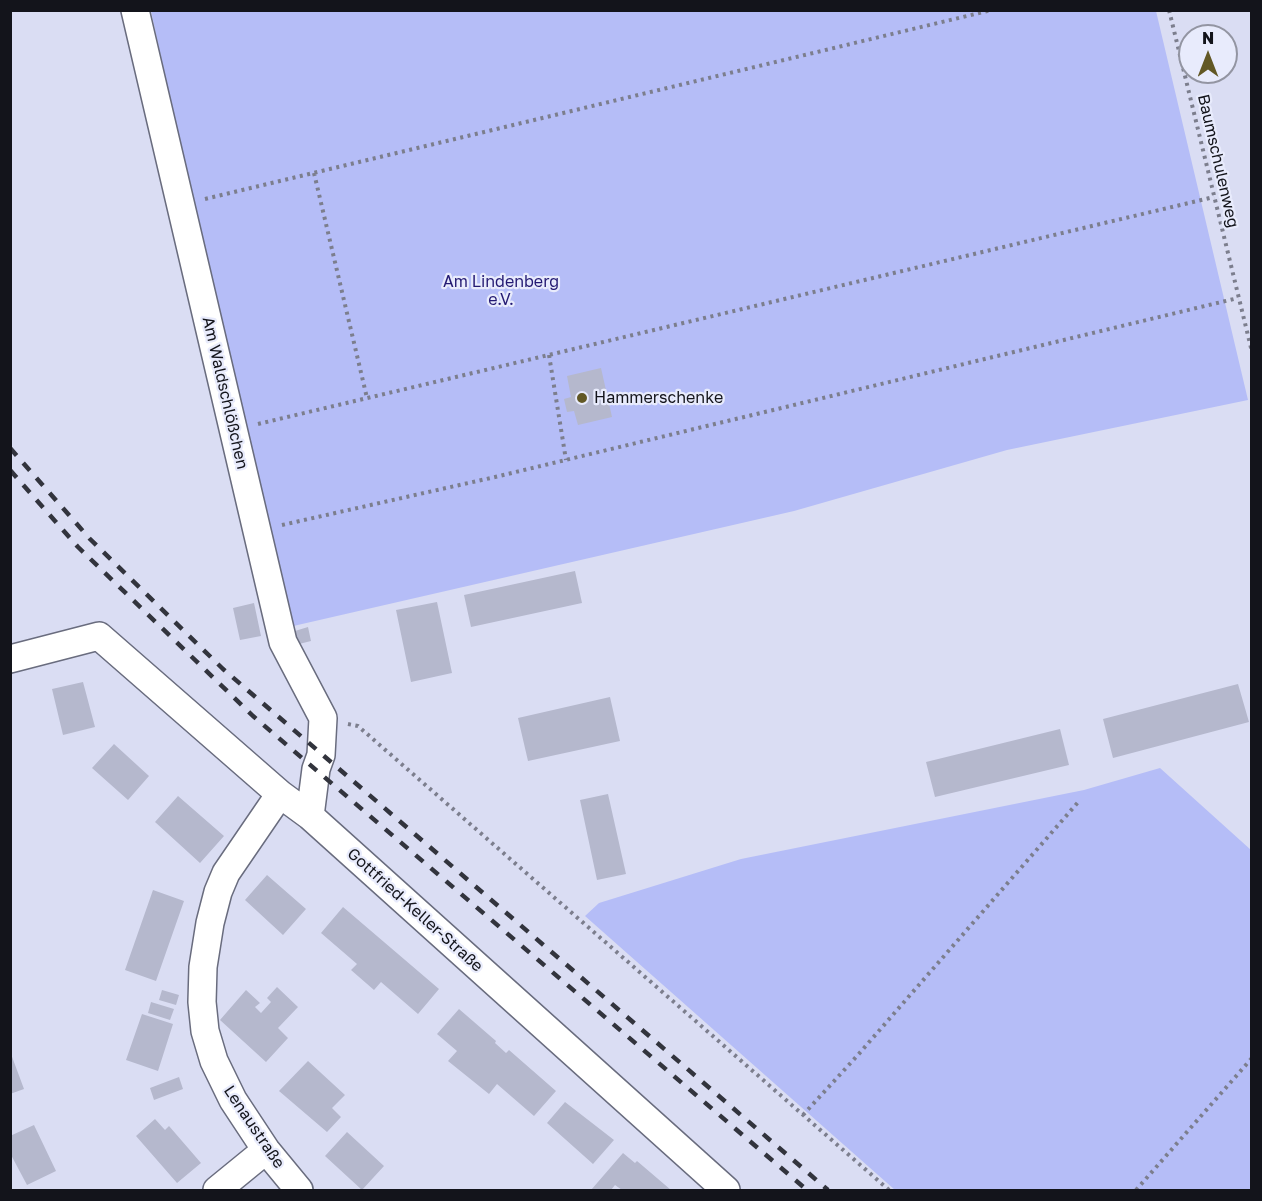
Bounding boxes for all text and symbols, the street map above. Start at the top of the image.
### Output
north arrow [1178,24,1238,84]
text: N [1202,28,1214,48]
street label: Baumschulenweg [1193,93,1243,229]
park label: Am Lindenberg e.V. [443,272,559,310]
street label: Am Waldschlößchen [198,315,252,471]
place label: Hammerschenke [594,388,723,408]
marker: Hammerschenke [575,391,589,405]
street label: Gottfried-Keller-Straße [343,844,487,976]
street label: Lenaustraße [219,1082,289,1172]

